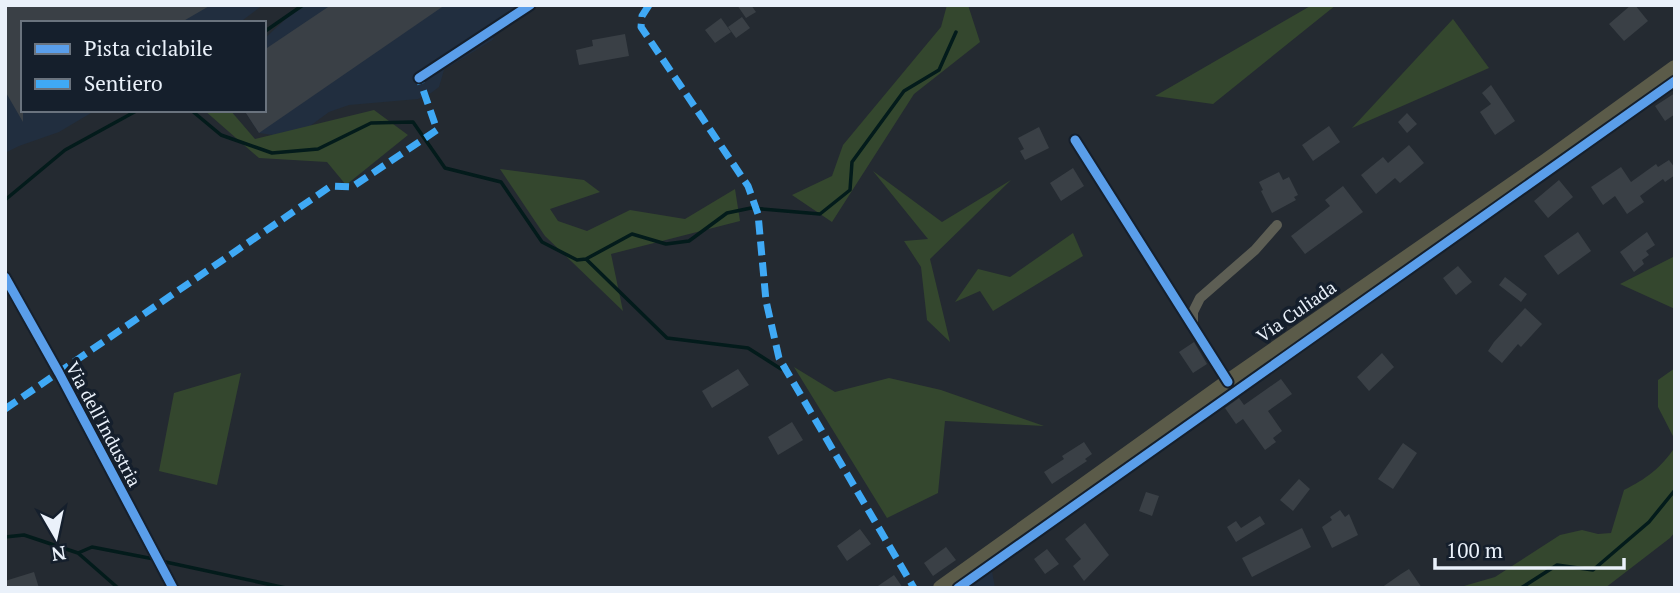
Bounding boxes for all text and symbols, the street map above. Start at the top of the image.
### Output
legend [21,21,266,112]
text: Pista ciclabile [84,34,213,62]
text: Sentiero [84,69,163,97]
street label: Via Culiada [1251,275,1341,347]
street label: Via dell'Industria [61,357,147,491]
north arrow [21,502,91,572]
scale bar [1435,526,1624,570]
text: 100 m [1446,536,1503,564]
text: N [49,541,68,568]

